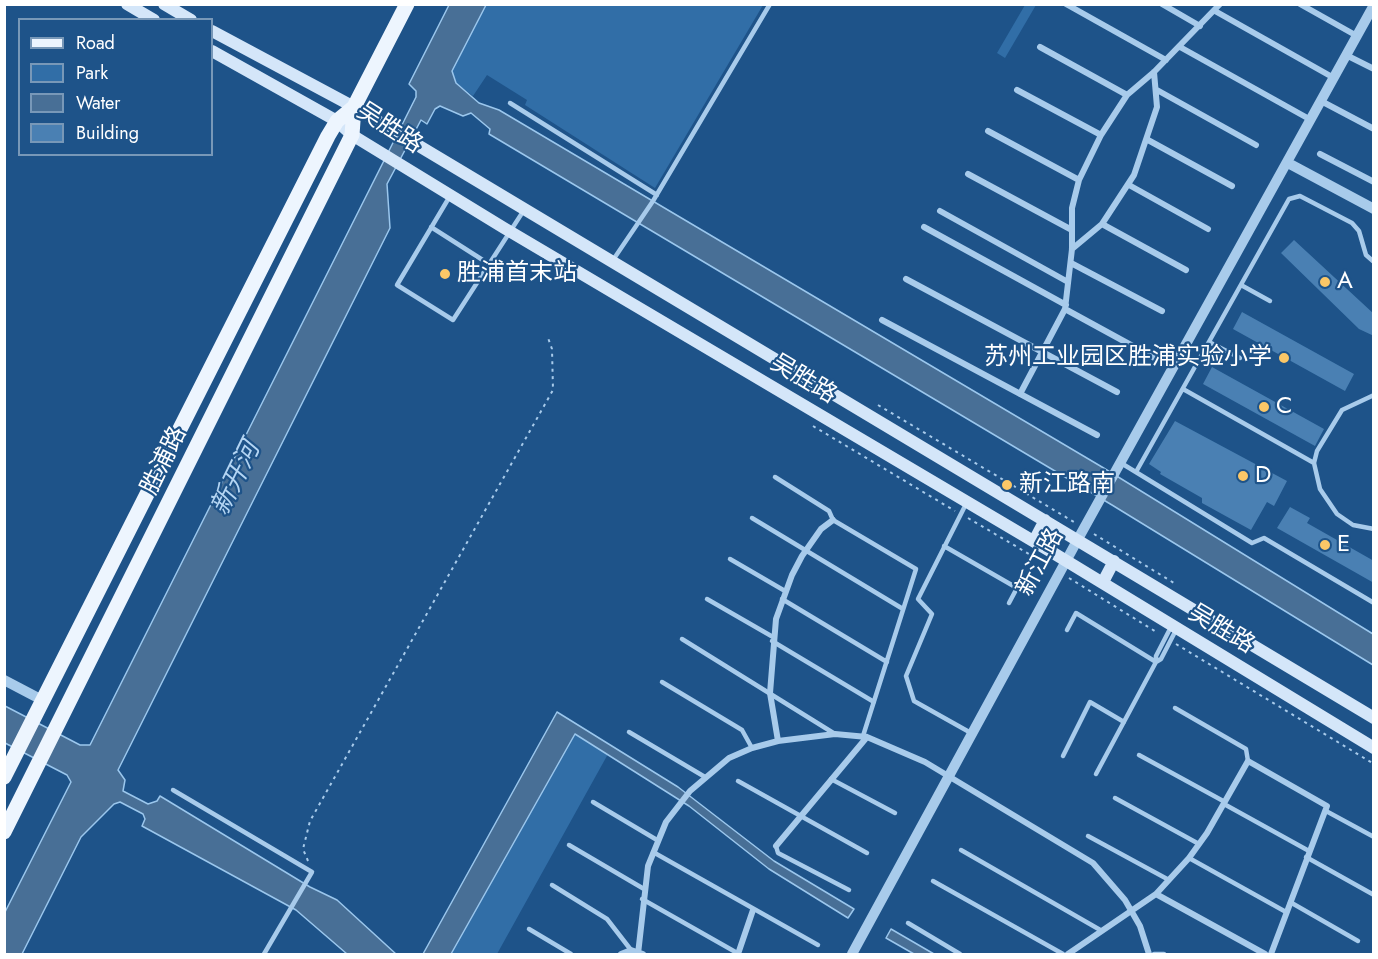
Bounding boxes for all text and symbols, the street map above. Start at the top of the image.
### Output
legend [18,18,213,156]
text: Road [76,30,115,56]
text: Park [76,60,108,86]
text: Water [76,90,120,116]
street label: 吴胜路 [351,97,427,161]
text: Building [76,120,139,146]
place label: 胜浦首末站 [457,260,577,288]
marker: 胜浦首末站 [438,267,452,281]
place label: A [1337,268,1353,296]
marker: A [1318,275,1332,289]
place label: 苏州工业园区胜浦实验小学 [984,344,1272,372]
street label: 吴胜路 [765,349,841,411]
marker: 苏州工业园区胜浦实验小学 [1277,351,1291,365]
place label: C [1276,393,1292,421]
marker: C [1257,400,1271,414]
street label: 胜浦路 [136,422,194,500]
water label: 新开河 [206,437,268,521]
place label: D [1255,462,1271,490]
marker: D [1236,469,1250,483]
place label: 新江路南 [1019,471,1115,499]
marker: 新江路南 [1000,478,1014,492]
street label: 新江路 [1011,524,1071,602]
place label: E [1337,531,1350,559]
marker: E [1318,538,1332,552]
street label: 吴胜路 [1183,599,1259,661]

